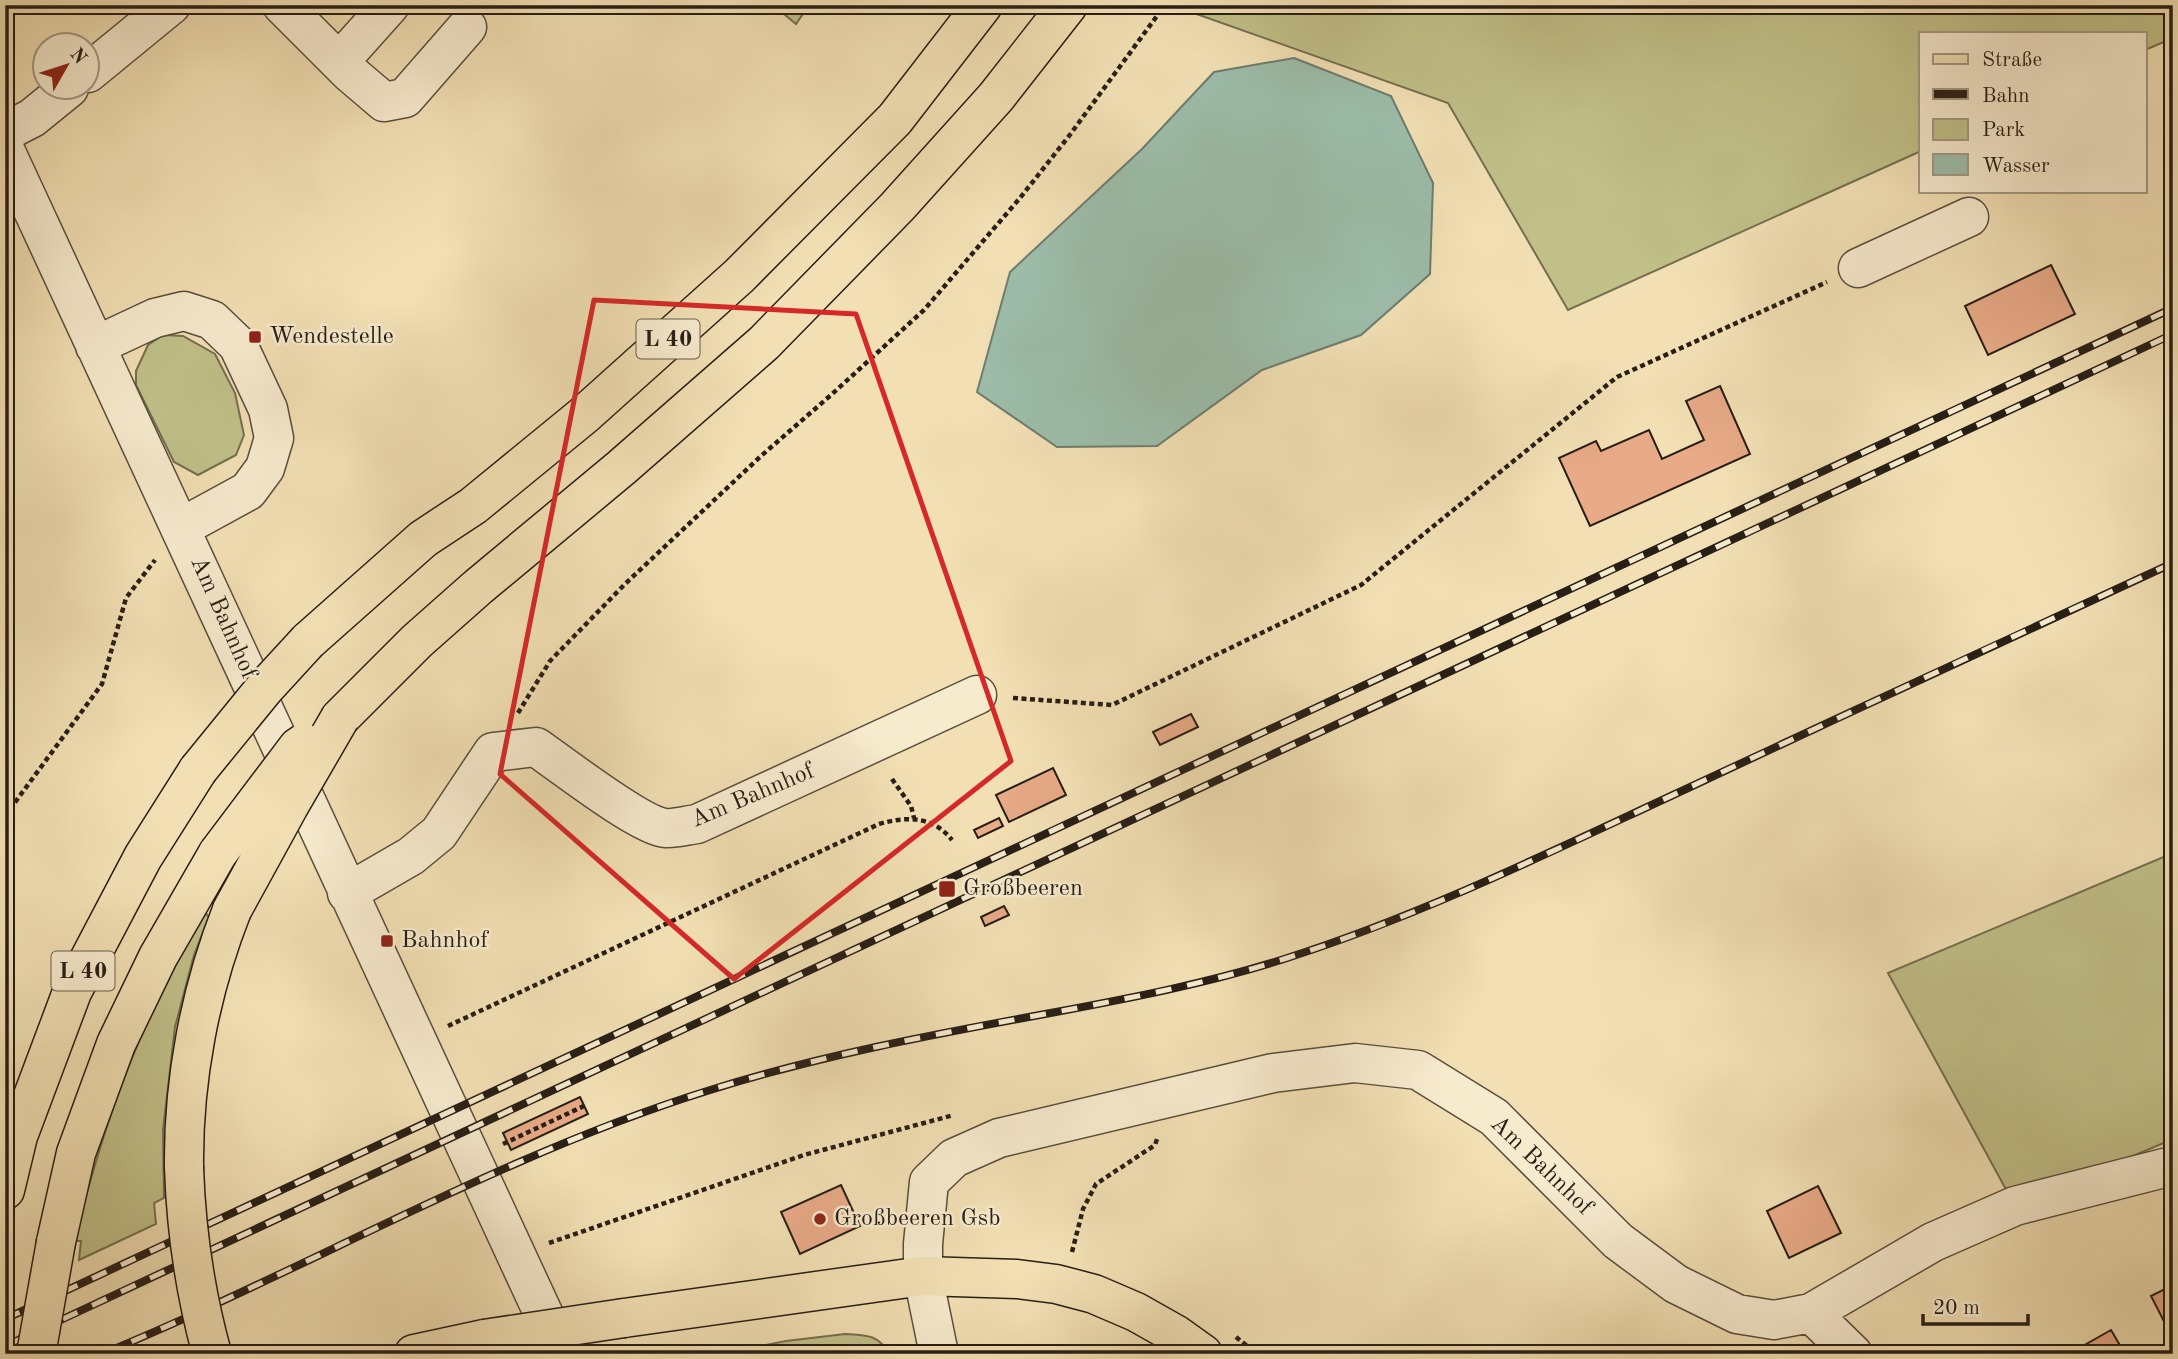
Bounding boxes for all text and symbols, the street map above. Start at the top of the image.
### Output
north arrow [32,32,102,102]
legend [1919,32,2146,192]
text: N [65,45,90,69]
text: Straße [1982,50,2042,71]
text: Bahn [1982,86,2030,107]
text: Park [1982,120,2025,141]
text: Wasser [1982,156,2050,177]
road number: L 40 [636,320,700,358]
place label: Wendestelle [269,325,394,349]
marker: Wendestelle [247,329,263,345]
street label: Am Bahnhof [185,553,261,684]
street label: Am Bahnhof [688,759,819,833]
place label: Großbeeren [963,877,1083,901]
marker: Großbeeren [937,879,957,899]
place label: Bahnhof [401,929,489,953]
marker: Bahnhof [379,933,395,949]
road number: L 40 [52,952,114,990]
street label: Am Bahnhof [1485,1112,1597,1221]
place label: Großbeeren Gsb [834,1207,1001,1231]
marker: Großbeeren Gsb [812,1211,828,1227]
scale bar [1923,1282,2028,1326]
text: 20 m [1933,1298,1980,1319]

